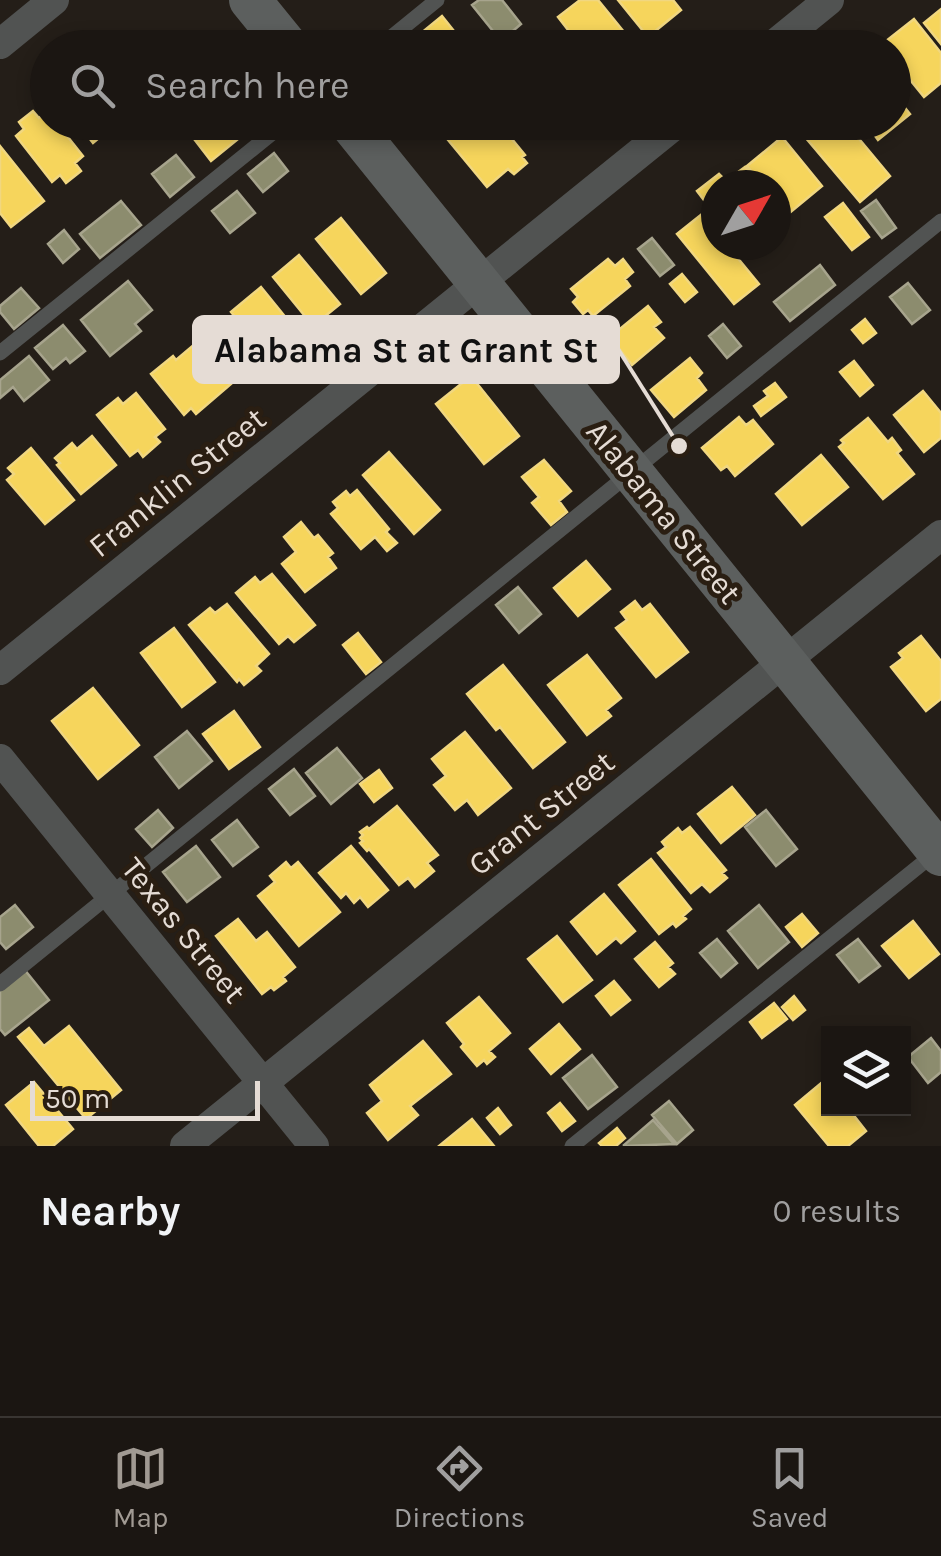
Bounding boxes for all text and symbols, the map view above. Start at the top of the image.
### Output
search box [30,30,911,140]
icon: search [65,58,120,113]
text: Search here [145,63,349,108]
north arrow [701,170,791,260]
callout: Alabama St at Grant St [194,317,618,382]
text: Alabama St at Grant St [214,330,598,371]
street label: Franklin Street [82,400,273,565]
street label: Alabama Street [579,413,749,611]
street label: Grant Street [461,743,622,883]
street label: Texas Street [114,850,253,1010]
map controls [821,1026,911,1116]
button: layers [821,1026,911,1116]
scale bar [30,1076,260,1120]
text: 50 m [45,1082,110,1115]
text: Nearby [40,1186,180,1236]
text: 0 results [772,1193,901,1230]
tab: Map [113,1441,168,1534]
tab: Directions [394,1441,525,1534]
tab: Saved [751,1441,828,1534]

